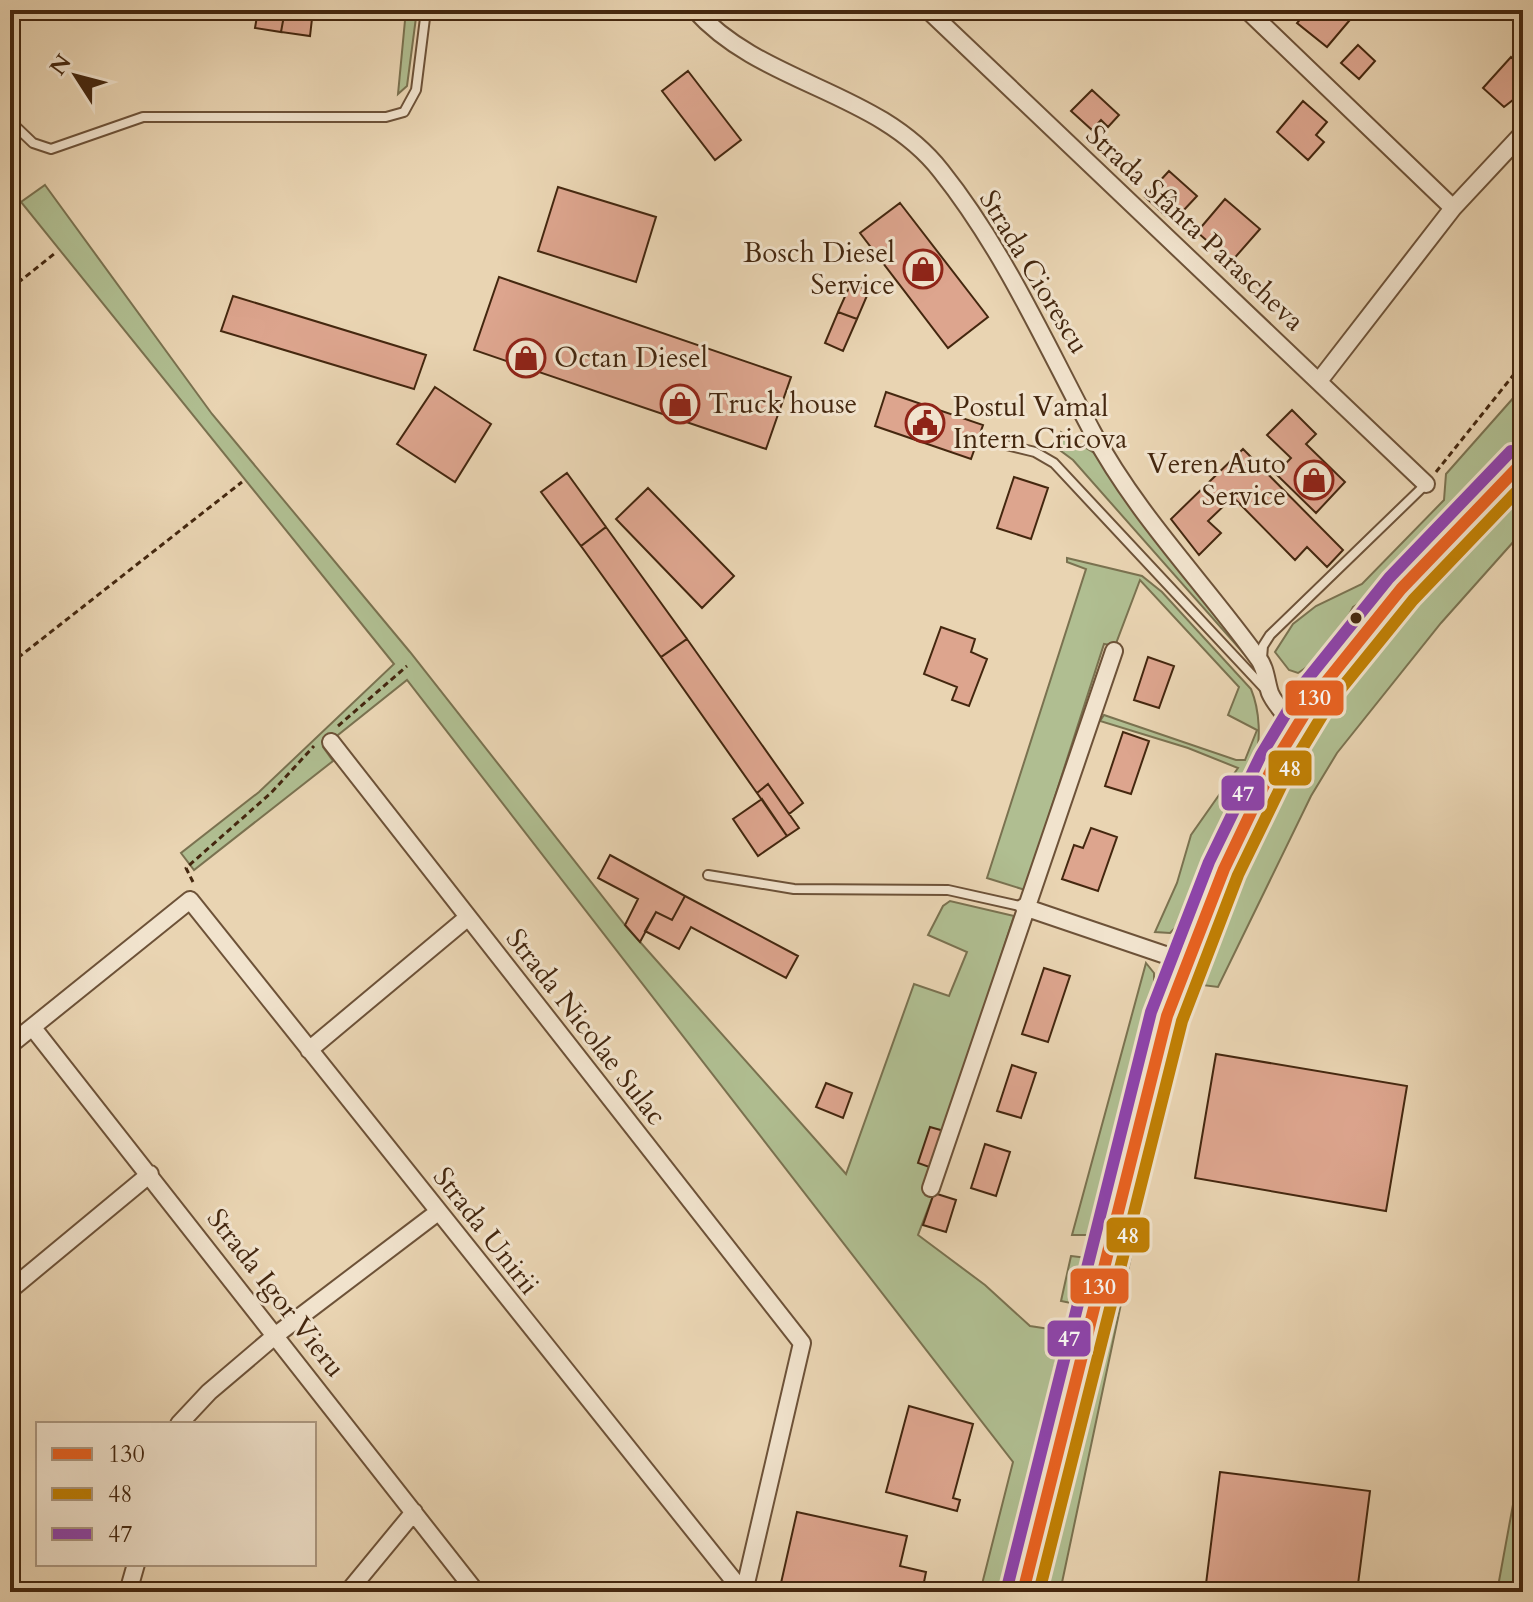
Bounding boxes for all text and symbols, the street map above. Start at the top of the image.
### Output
north arrow [36,36,116,116]
text: N [43,48,78,81]
street label: Strada Sfânta Parascheva [1077,117,1313,339]
street label: Strada Ciorescu [970,183,1098,361]
place label: Bosch Diesel Service [743,234,895,304]
shop icon: Bosch Diesel Service [902,248,944,290]
shop icon: Octan Diesel [505,337,547,379]
place label: Octan Diesel [554,339,708,377]
shop icon: Truck house [659,383,701,425]
place label: Truck house [708,385,857,423]
place label: Postul Vamal Intern Cricova [953,388,1127,458]
public building icon: Postul Vamal Intern Cricova [904,402,946,444]
place label: Veren Auto Service [1147,445,1286,515]
shop icon: Veren Auto Service [1293,459,1335,501]
unlabelled marker [1348,610,1364,626]
line badge: 130 [1284,679,1345,717]
text: 130 [1297,683,1331,713]
line badge: 48 [1267,749,1313,787]
text: 48 [1279,754,1301,784]
line badge: 47 [1220,774,1266,812]
text: 47 [1232,779,1254,809]
street label: Strada Nicolae Sulac [497,921,675,1133]
street label: Strada Unirii [424,1159,548,1303]
street label: Strada Igor Vieru [198,1201,354,1385]
line badge: 48 [1105,1216,1151,1254]
text: 48 [1117,1221,1139,1251]
line badge: 130 [1069,1267,1130,1305]
text: 130 [1082,1272,1116,1302]
line badge: 47 [1046,1319,1092,1358]
text: 47 [1058,1324,1080,1354]
legend [36,1422,316,1566]
text: 130 [108,1438,145,1471]
text: 48 [108,1478,133,1511]
text: 47 [108,1518,133,1551]

